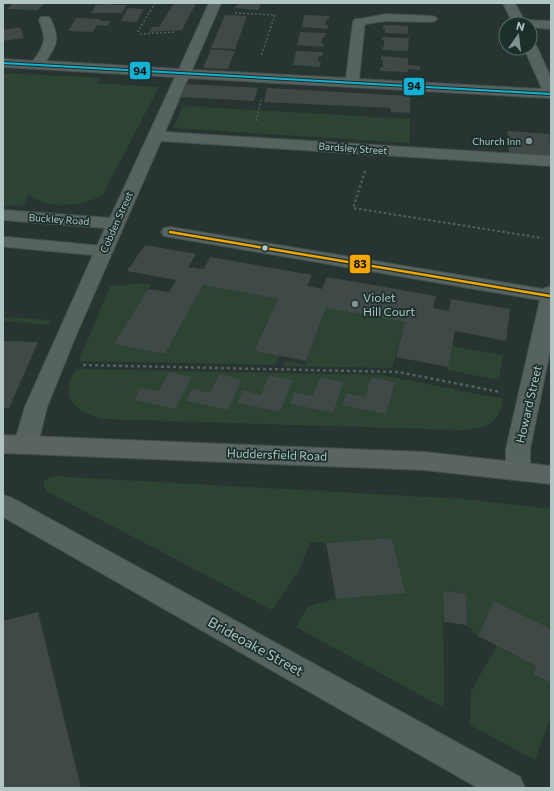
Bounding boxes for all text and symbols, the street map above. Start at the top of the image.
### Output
north arrow [498,16,538,56]
text: N [515,19,526,33]
line badge: 94 [129,61,151,80]
text: 94 [133,64,147,77]
line badge: 94 [403,77,425,96]
text: 94 [407,79,421,92]
place label: Church Inn [472,135,521,147]
marker: Church Inn [524,136,534,146]
street label: Bardsley Street [318,140,388,156]
street label: Cobden Street [97,190,135,254]
street label: Buckley Road [28,211,90,227]
unlabelled marker [260,243,270,253]
line badge: 83 [349,254,371,274]
text: 83 [353,257,367,270]
place label: Violet Hill Court [363,290,415,318]
marker: Violet Hill Court [350,299,360,309]
street label: Howard Street [512,364,544,444]
street label: Huddersfield Road [227,445,327,463]
street label: Brideoake Street [205,613,307,679]

